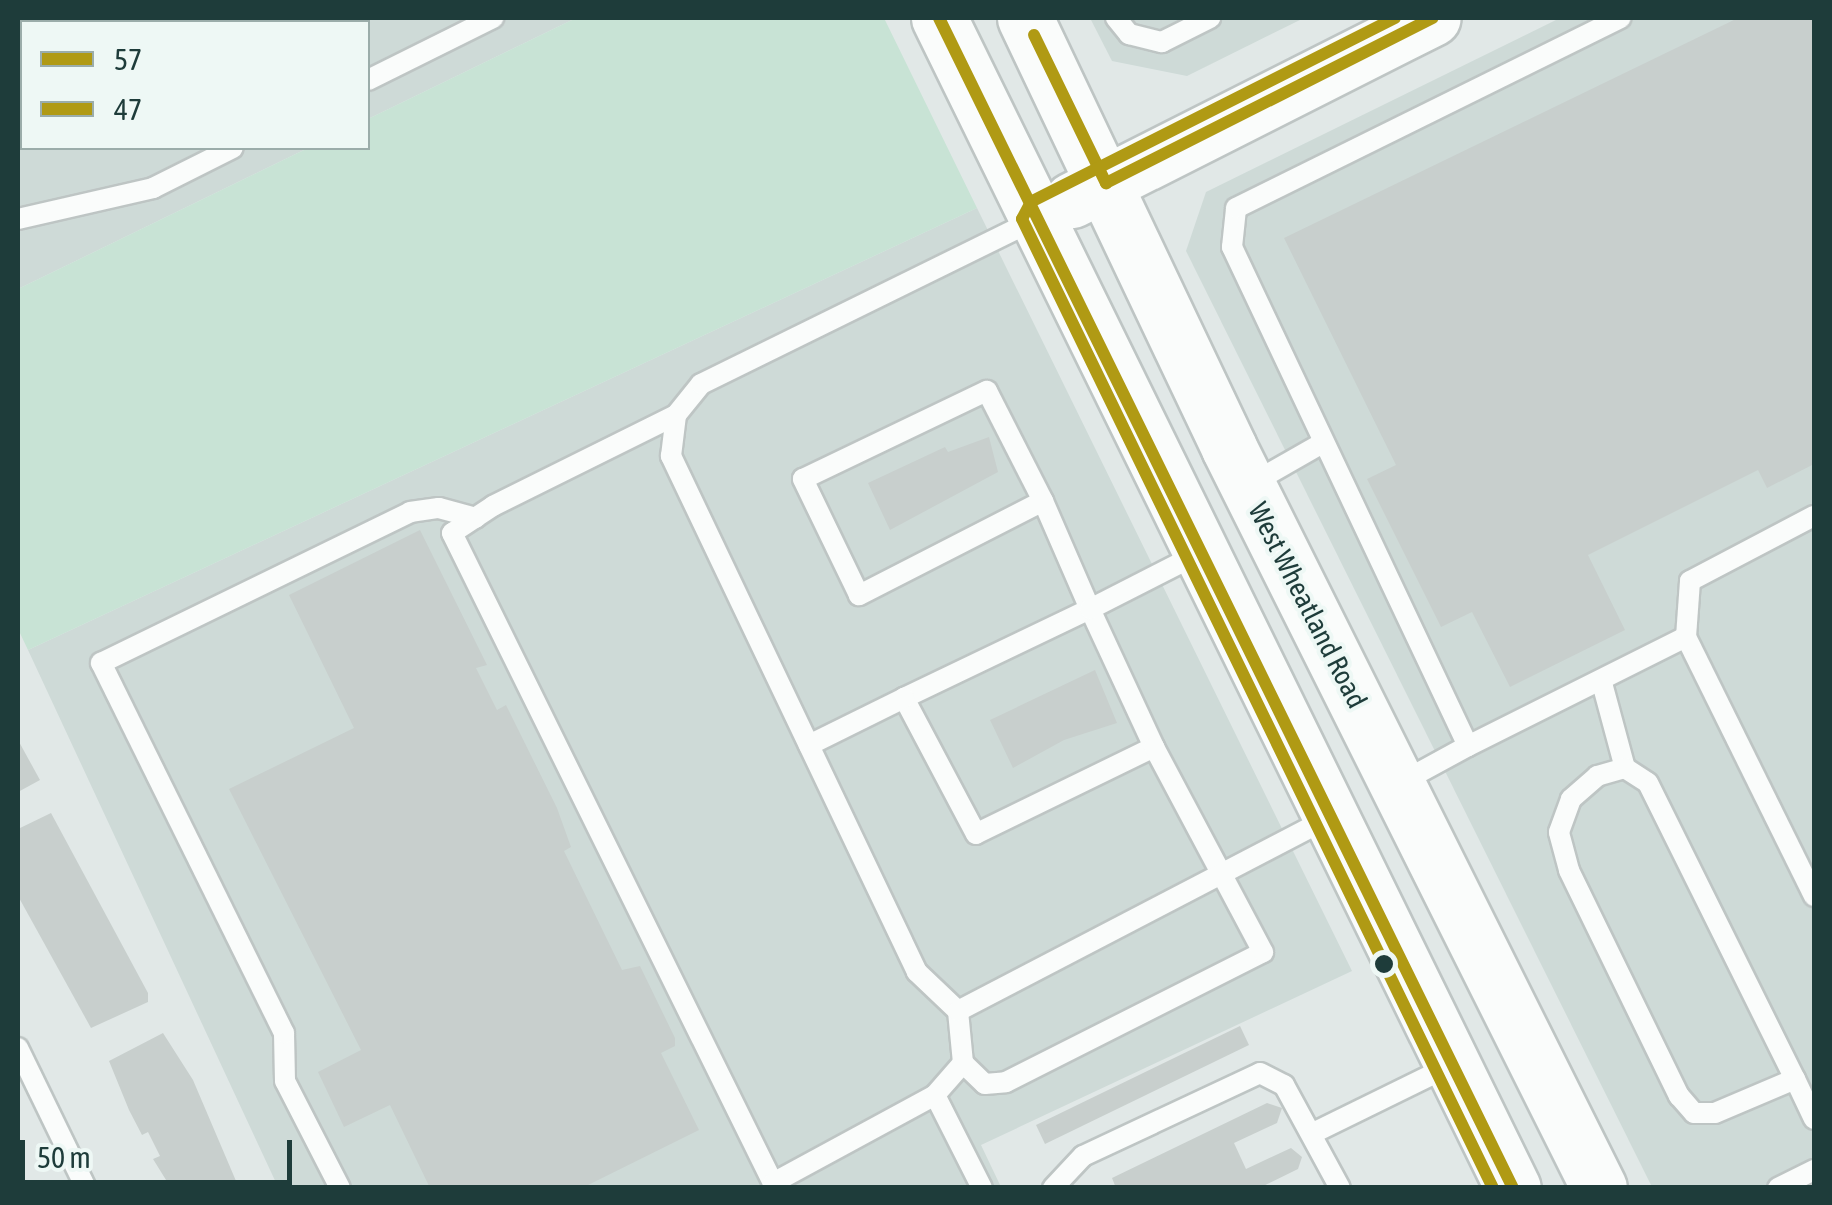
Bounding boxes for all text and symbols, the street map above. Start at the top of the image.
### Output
legend [20,20,370,150]
text: 57 [114,42,142,76]
text: 47 [114,92,142,126]
street label: West Wheatland Road [1242,497,1374,713]
unlabelled marker [1374,954,1394,974]
scale bar [25,1120,298,1182]
text: 50 m [37,1140,91,1174]

